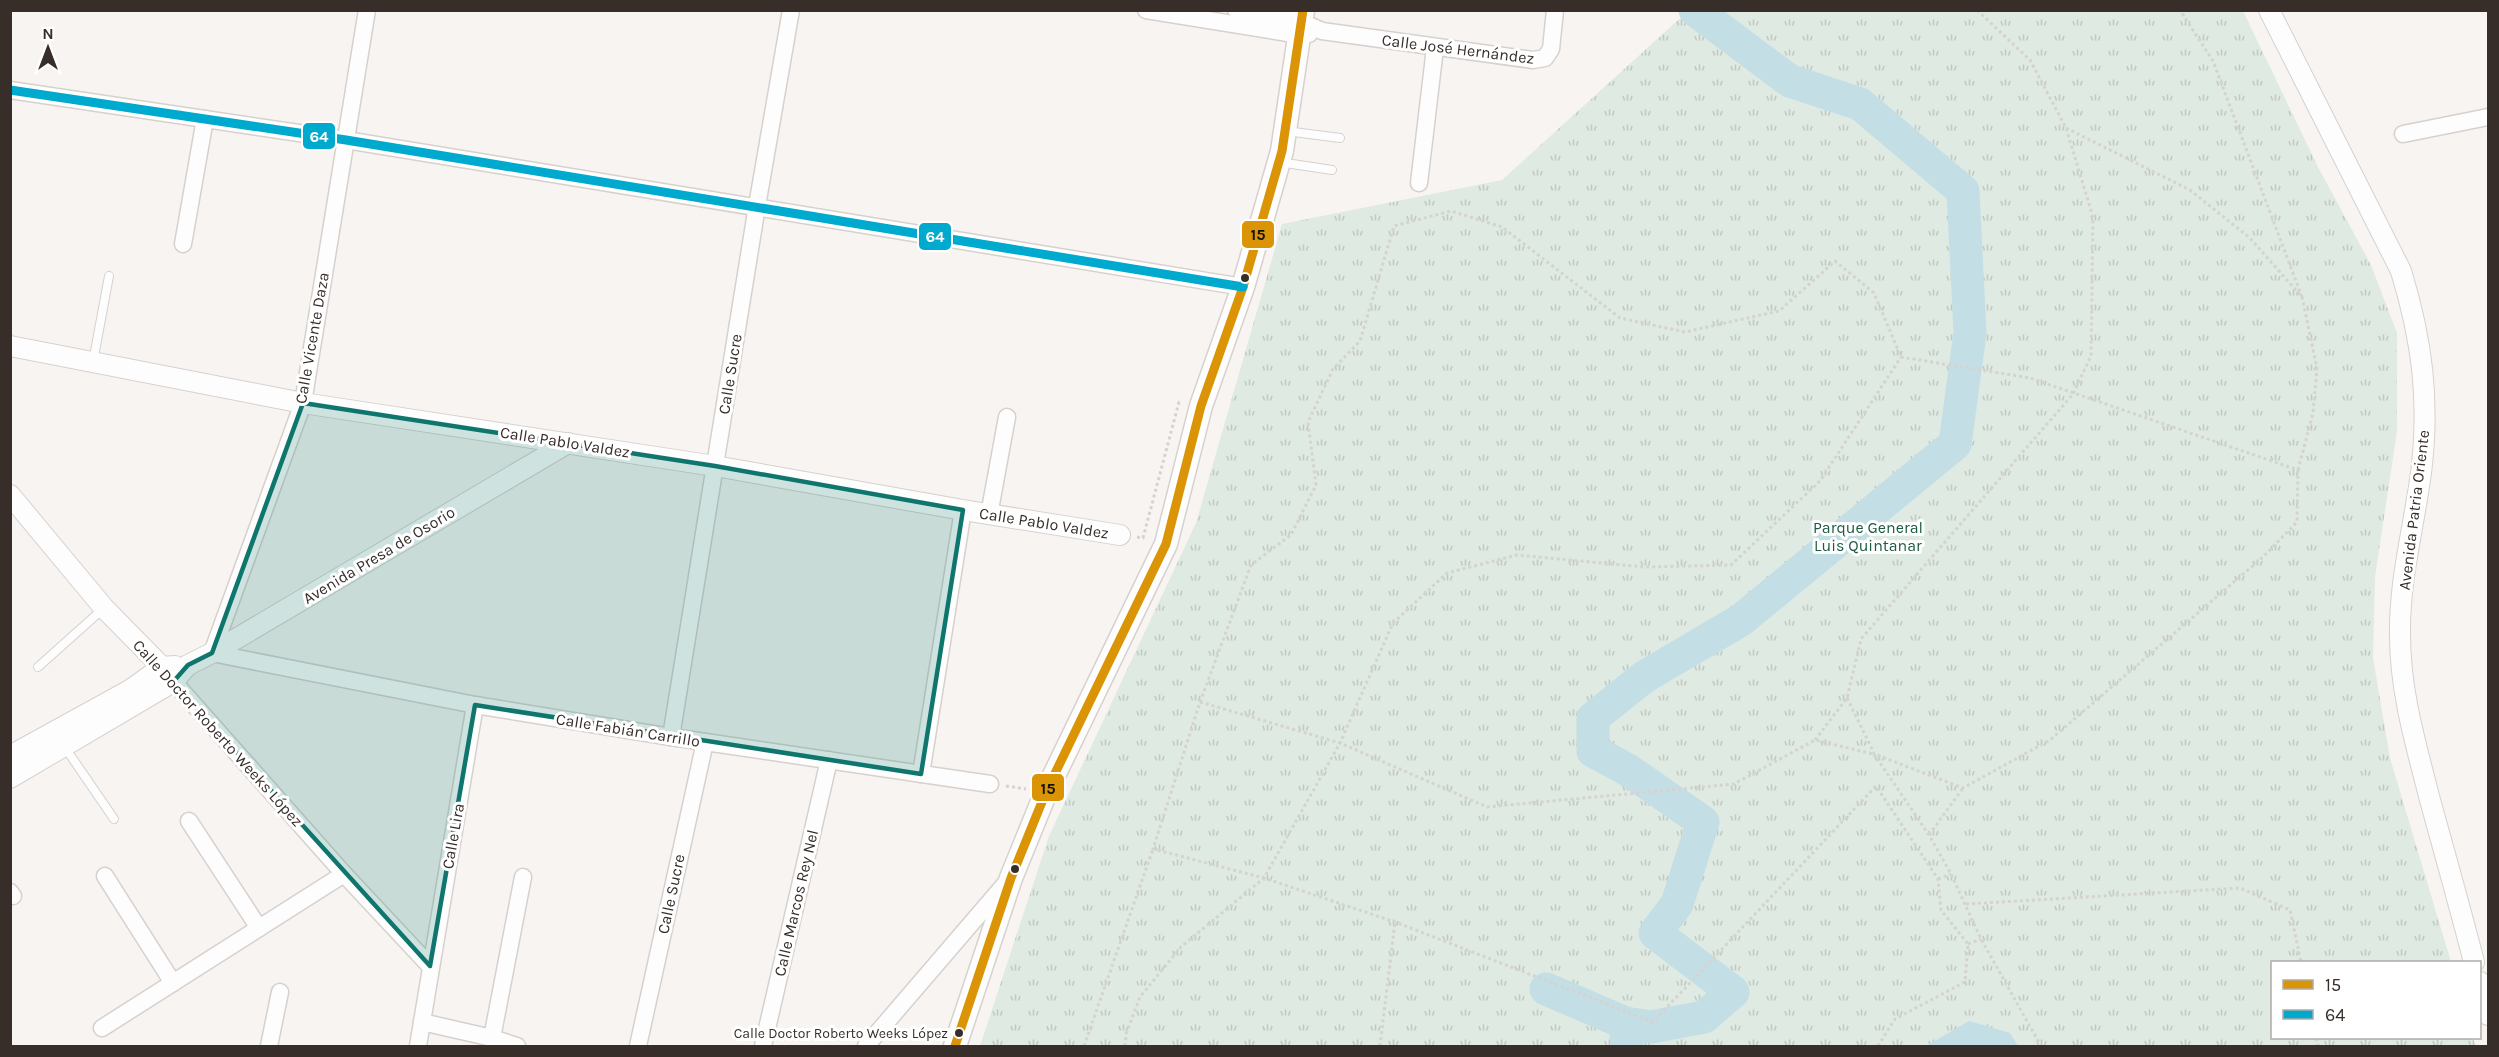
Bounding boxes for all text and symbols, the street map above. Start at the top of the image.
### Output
north arrow [18,18,78,78]
text: N [42,24,54,43]
street label: Calle José Hernández [1381,30,1535,68]
line badge: 64 [302,122,336,150]
text: 64 [309,127,329,146]
line badge: 15 [1241,220,1275,249]
line badge: 64 [918,222,952,251]
text: 15 [1250,225,1266,244]
text: 64 [925,227,945,246]
street label: Calle Vicente Daza [291,271,333,405]
unlabelled marker [1239,272,1251,284]
street label: Calle Sucre [714,332,746,416]
street label: Calle Pablo Valdez [499,422,631,462]
street label: Avenida Patria Oriente [2395,429,2433,591]
street label: Avenida Presa de Osorio [300,502,458,608]
street label: Calle Pablo Valdez [978,503,1110,543]
park label: Parque General Luis Quintanar [1813,518,1923,555]
street label: Calle Doctor Roberto Weeks López [129,636,307,830]
street label: Calle Fabián Carrillo [555,709,701,751]
line badge: 15 [1031,773,1065,802]
text: 15 [1040,779,1056,798]
street label: Calle Lira [438,802,468,870]
street label: Calle Marcos Rey Nel [770,828,822,978]
street label: Calle Sucre [653,852,689,936]
unlabelled marker [1009,863,1021,875]
legend [2271,961,2481,1039]
text: 15 [2325,974,2341,996]
text: 64 [2325,1004,2345,1026]
place label: Calle Doctor Roberto Weeks López [734,1025,948,1042]
marker: Calle Doctor Roberto Weeks López [953,1027,965,1039]

